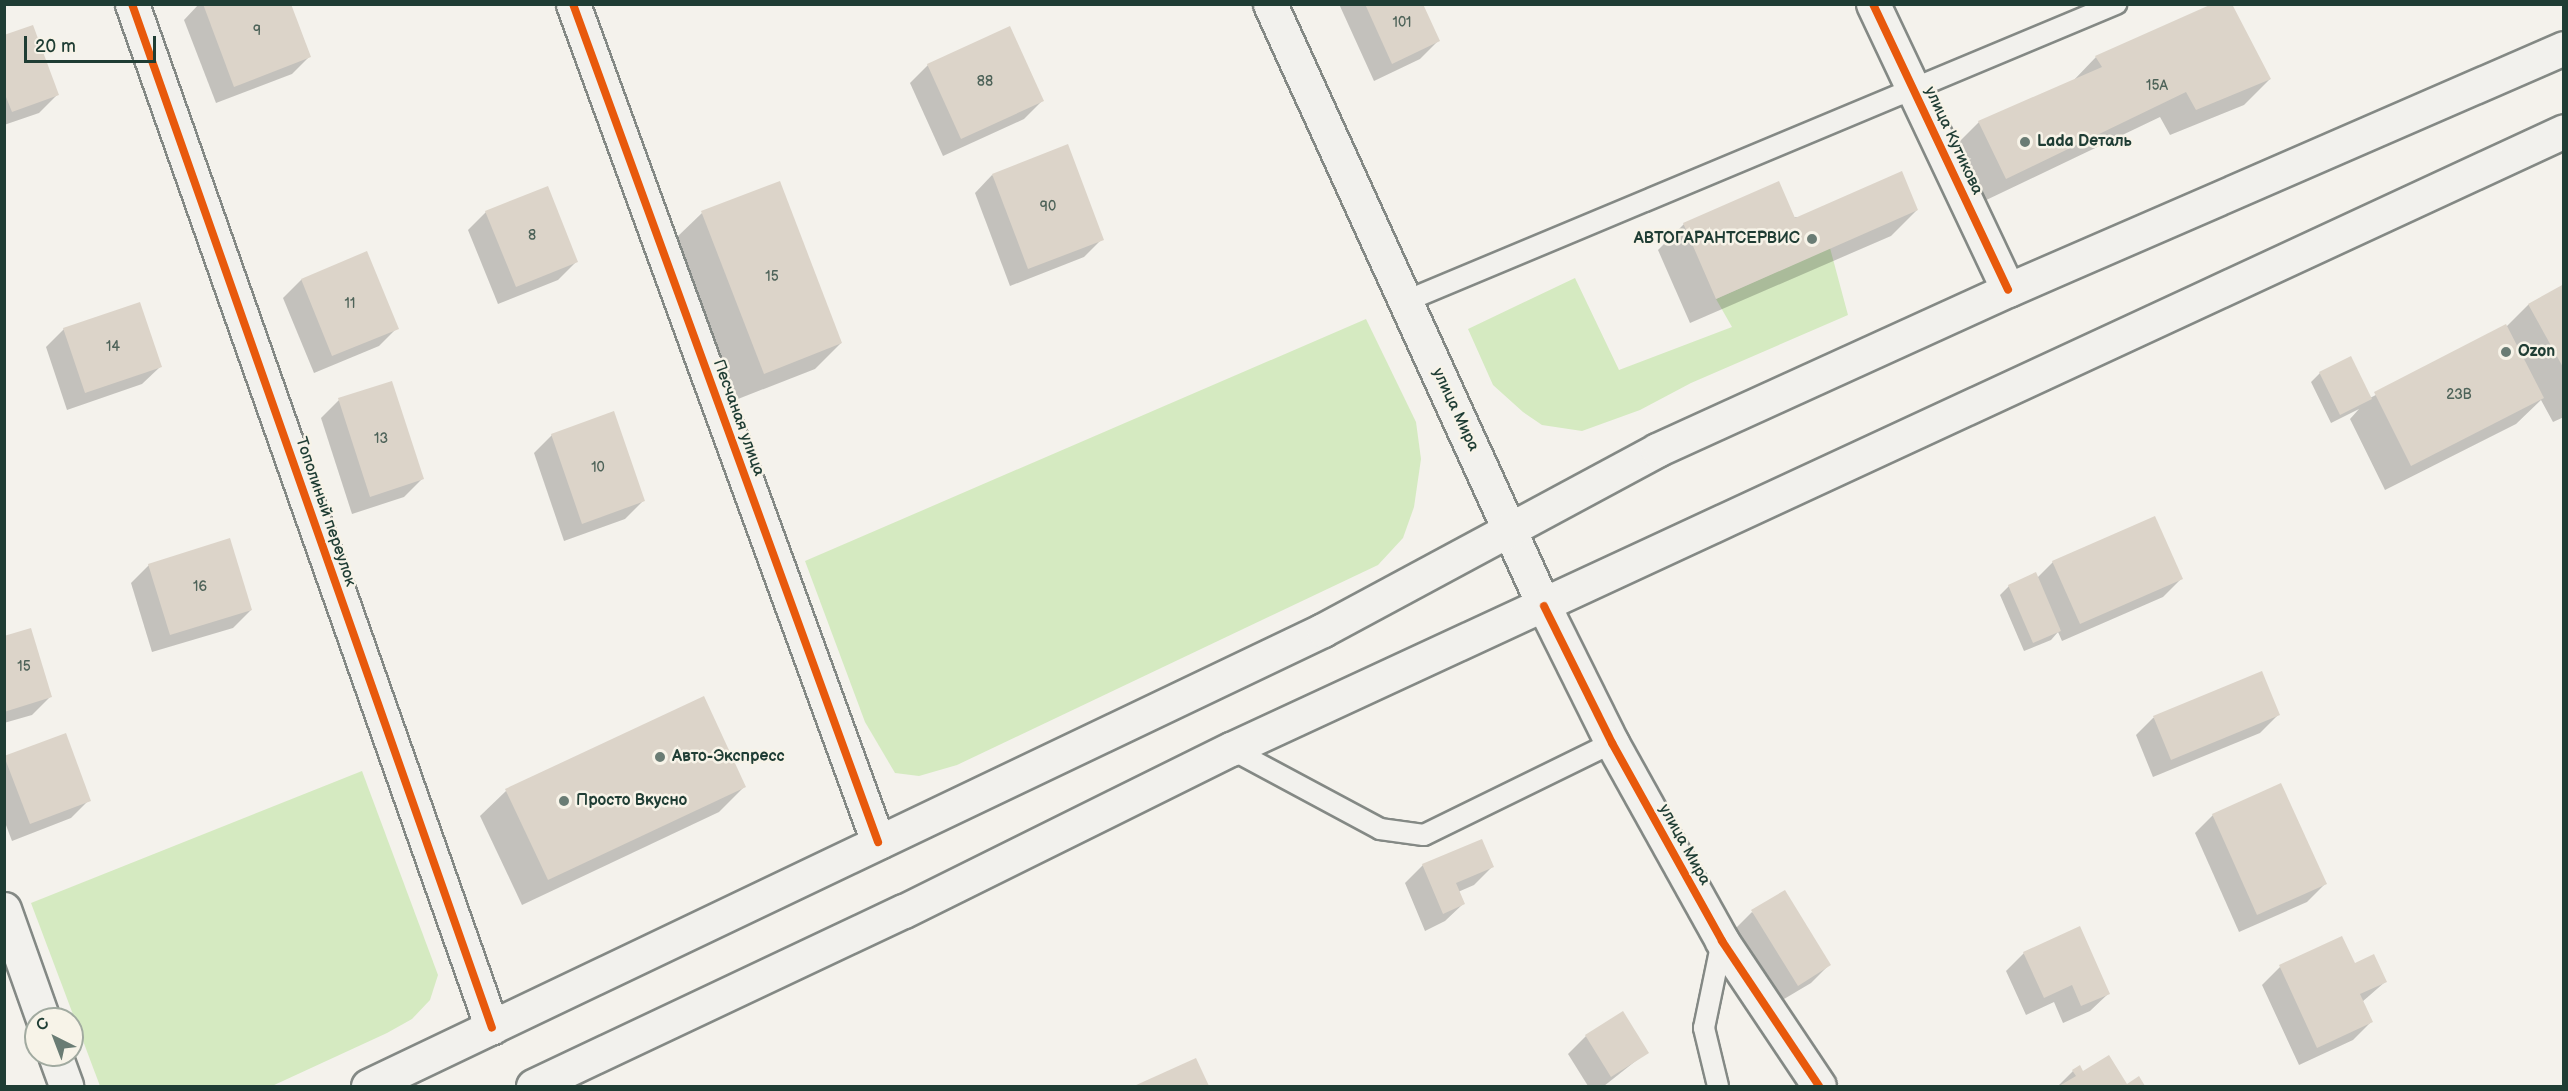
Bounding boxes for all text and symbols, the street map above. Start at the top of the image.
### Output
house number: 101 [1392,15,1412,31]
house number: 9 [253,23,261,39]
scale bar [27,24,159,62]
text: 20 m [35,36,76,57]
house number: 88 [977,74,993,90]
house number: 15А [2146,78,2168,94]
street label: улица Кутикова [1920,84,1986,198]
place label: Lada Dеталь [2037,132,2132,152]
marker: Lada Dеталь [2018,135,2032,149]
house number: 90 [1040,199,1056,215]
house number: 8 [528,228,536,244]
place label: АВТОГАРАНТСЕРВИС [1634,229,1800,249]
marker: АВТОГАРАНТСЕРВИС [1805,232,1819,246]
house number: 15 [765,269,779,285]
house number: 11 [345,296,355,312]
house number: 14 [106,339,120,355]
place label: Ozon [2518,342,2555,362]
marker: Ozon [2499,345,2513,359]
street label: Песчаная улица [708,357,768,479]
street label: улица Мира [1427,365,1483,455]
house number: 23В [2446,387,2472,403]
house number: 13 [374,431,388,447]
street label: Тополиный переулок [290,435,360,589]
house number: 10 [591,460,605,476]
house number: 16 [193,579,207,595]
house number: 15 [17,659,31,675]
place label: Авто-Экспресс [672,747,785,767]
marker: Авто-Экспресс [653,750,667,764]
place label: Просто Вкусно [576,791,687,811]
marker: Просто Вкусно [557,794,571,808]
street label: улица Мира [1654,801,1714,889]
north arrow [24,1007,84,1067]
text: С [32,1014,53,1036]

